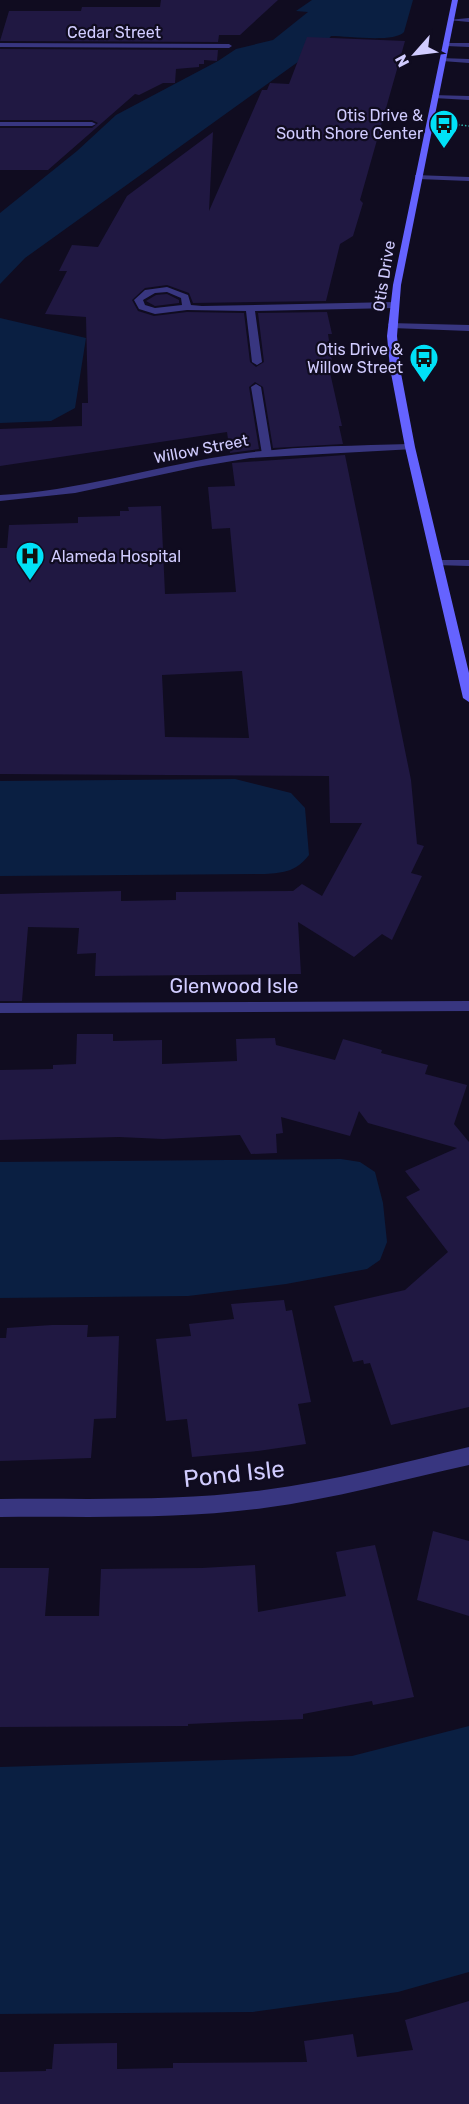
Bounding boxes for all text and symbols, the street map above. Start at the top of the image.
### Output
street label: Cedar Street [67,23,161,42]
north arrow [385,24,445,84]
text: N [391,51,413,70]
place label: Otis Drive & South Shore Center [276,106,423,143]
bus stop icon: Otis Drive & South Shore Center [428,108,460,150]
street label: Otis Drive [369,239,399,313]
place label: Otis Drive & Willow Street [307,340,403,377]
bus stop icon: Otis Drive & Willow Street [408,342,440,384]
street label: Willow Street [152,431,250,467]
hospital icon: Alameda Hospital [14,540,46,582]
place label: Alameda Hospital [51,547,181,566]
street label: Glenwood Isle [170,974,298,998]
street label: Pond Isle [182,1455,286,1493]

